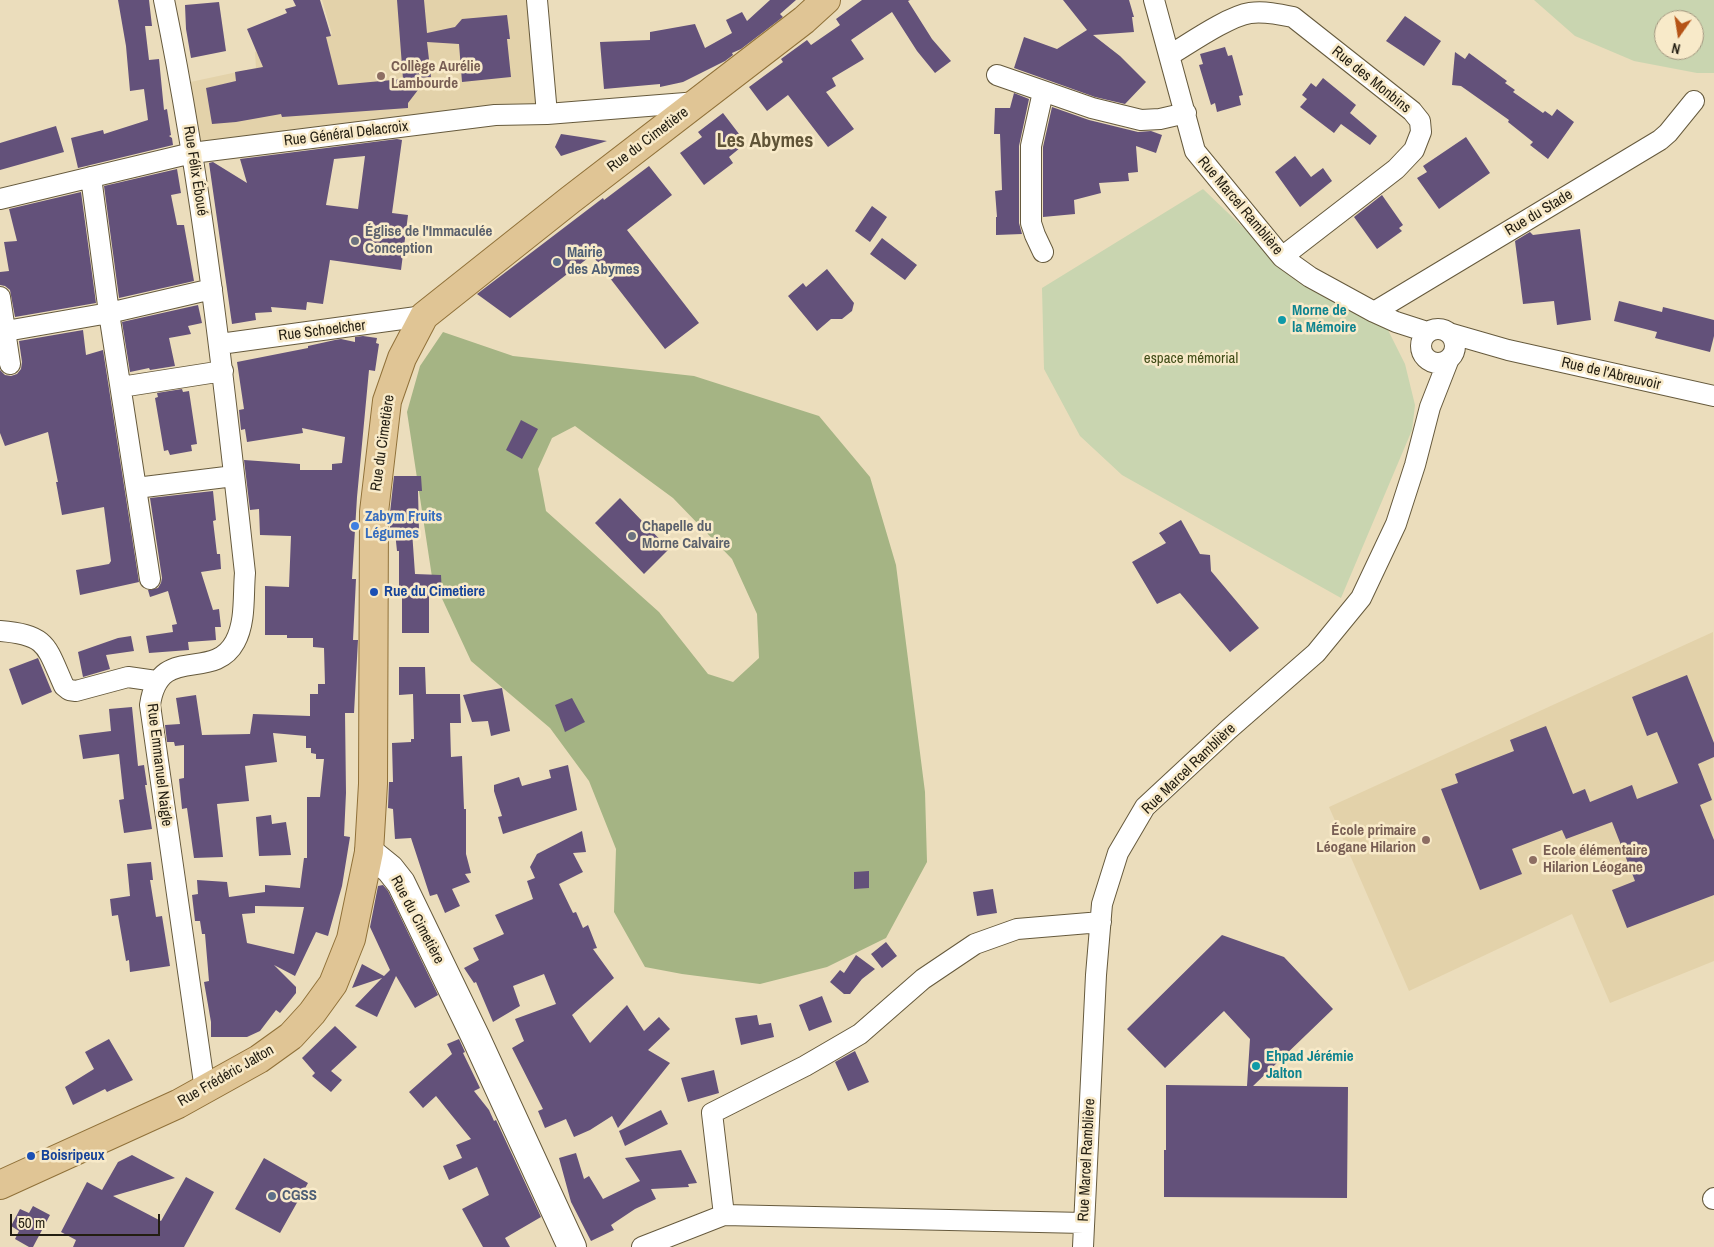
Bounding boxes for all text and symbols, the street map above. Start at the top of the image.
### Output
north arrow [1654,10,1704,60]
text: N [1670,39,1682,58]
street label: Rue des Monbins [1328,43,1414,117]
place label: Collège Aurélie Lambourde [391,58,481,93]
marker: Collège Aurélie Lambourde [375,70,387,82]
street label: Rue du Cimetière [604,104,692,176]
street label: Rue Général Delacroix [283,117,409,151]
street label: Rue Félix Éboué [179,125,211,217]
district label: Les Abymes [717,130,813,154]
street label: Rue Marcel Ramblière [1194,153,1286,259]
street label: Rue du Stade [1502,186,1576,240]
place label: Église de l'Immaculée Conception [365,223,492,258]
marker: Église de l'Immaculée Conception [349,235,361,247]
place label: Mairie des Abymes [567,244,639,279]
marker: Mairie des Abymes [551,256,563,268]
place label: Morne de la Mémoire [1292,302,1356,337]
marker: Morne de la Mémoire [1276,314,1288,326]
street label: Rue Schoelcher [277,317,367,345]
park label: espace mémorial [1144,350,1238,368]
street label: Rue de l'Abreuvoir [1560,354,1662,394]
street label: Rue du Cimetière [367,394,399,492]
place label: Zabym Fruits Légumes [365,508,442,543]
place label: Chapelle du Morne Calvaire [642,518,730,553]
marker: Zabym Fruits Légumes [349,520,361,532]
marker: Chapelle du Morne Calvaire [626,530,638,542]
place label: Rue du Cimetiere [384,583,485,601]
marker: Rue du Cimetiere [368,586,380,598]
street label: Rue Emmanuel Naigle [143,702,175,828]
street label: Rue Marcel Ramblière [1138,720,1240,818]
place label: École primaire Léogane Hilarion [1316,822,1416,857]
marker: École primaire Léogane Hilarion [1420,834,1432,846]
place label: Ecole élémentaire Hilarion Léogane [1543,842,1648,877]
marker: Ecole élémentaire Hilarion Léogane [1527,854,1539,866]
street label: Rue du Cimetière [386,873,448,967]
street label: Rue Frédéric Jalton [175,1041,277,1111]
place label: Ehpad Jérémie Jalton [1266,1048,1354,1083]
marker: Ehpad Jérémie Jalton [1250,1060,1262,1072]
street label: Rue Marcel Ramblière [1075,1098,1099,1222]
place label: Boisripeux [41,1147,105,1165]
marker: Boisripeux [25,1150,37,1162]
place label: CGSS [282,1187,317,1205]
marker: CGSS [266,1190,278,1202]
scale bar [12,1204,162,1236]
text: 50 m [18,1212,45,1233]

